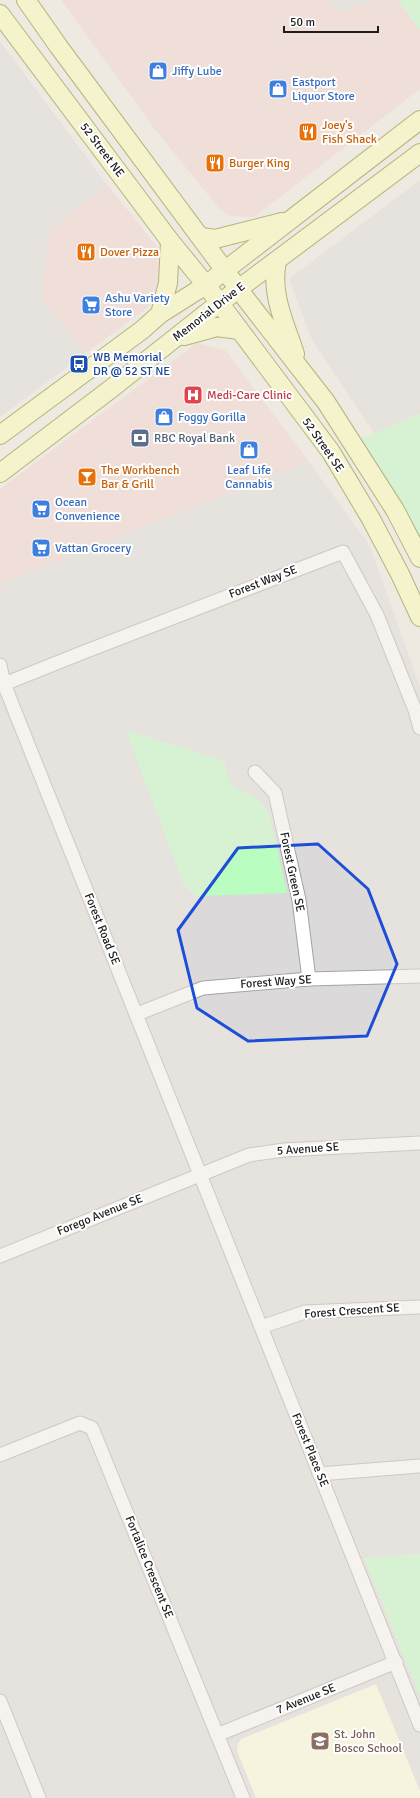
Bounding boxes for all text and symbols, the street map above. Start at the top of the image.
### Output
scale bar [284,8,378,34]
text: 50 m [290,15,315,30]
shop icon: Jiffy Lube [147,60,169,82]
place label: Jiffy Lube [172,64,222,79]
place label: Eastport Liquor Store [292,75,355,104]
shop icon: Eastport Liquor Store [267,78,289,100]
place label: Joey's Fish Shack [322,118,377,147]
street label: 52 Street NE [77,120,128,180]
restaurant icon: Joey's Fish Shack [297,121,319,143]
restaurant icon: Burger King [204,152,226,174]
place label: Burger King [229,156,290,171]
restaurant icon: Dover Pizza [75,241,97,263]
place label: Dover Pizza [100,245,159,260]
street label: Memorial Drive E [170,279,248,345]
place label: Ashu Variety Store [105,291,170,320]
supermarket icon: Ashu Variety Store [80,294,102,316]
place label: WB Memorial DR @ 52 ST NE [93,350,170,379]
bus stop icon: WB Memorial DR @ 52 ST NE [68,353,90,375]
hospital icon: Medi-Care Clinic [182,384,204,406]
place label: Medi-Care Clinic [207,388,292,403]
shop icon: Foggy Gorilla [153,406,175,428]
place label: Foggy Gorilla [178,410,246,425]
street label: 52 Street SE [299,415,347,475]
bank icon: RBC Royal Bank [129,427,151,449]
place label: RBC Royal Bank [154,431,235,446]
shop icon: Leaf Life Cannabis [238,439,260,461]
place label: The Workbench Bar & Grill [101,463,180,492]
place label: Leaf Life Cannabis [225,463,273,492]
bar icon: The Workbench Bar & Grill [76,466,98,488]
place label: Ocean Convenience [55,495,120,524]
supermarket icon: Ocean Convenience [30,498,52,520]
supermarket icon: Vattan Grocery [30,537,52,559]
place label: Vattan Grocery [55,541,132,556]
street label: Forest Way SE [227,562,299,602]
street label: Forest Green SE [276,831,308,913]
street label: Forest Road SE [81,891,123,967]
street label: Forest Way SE [240,972,313,992]
street label: 5 Avenue SE [276,1139,340,1159]
street label: Forego Avenue SE [55,1191,145,1239]
street label: Forest Crescent SE [304,1300,400,1322]
street label: Forest Place SE [288,1411,332,1489]
street label: Fortalice Crescent SE [122,1514,176,1621]
street label: 7 Avenue SE [274,1680,338,1718]
place label: St. John Bosco School [334,1727,403,1756]
school or university icon: St. John Bosco School [309,1730,331,1752]

